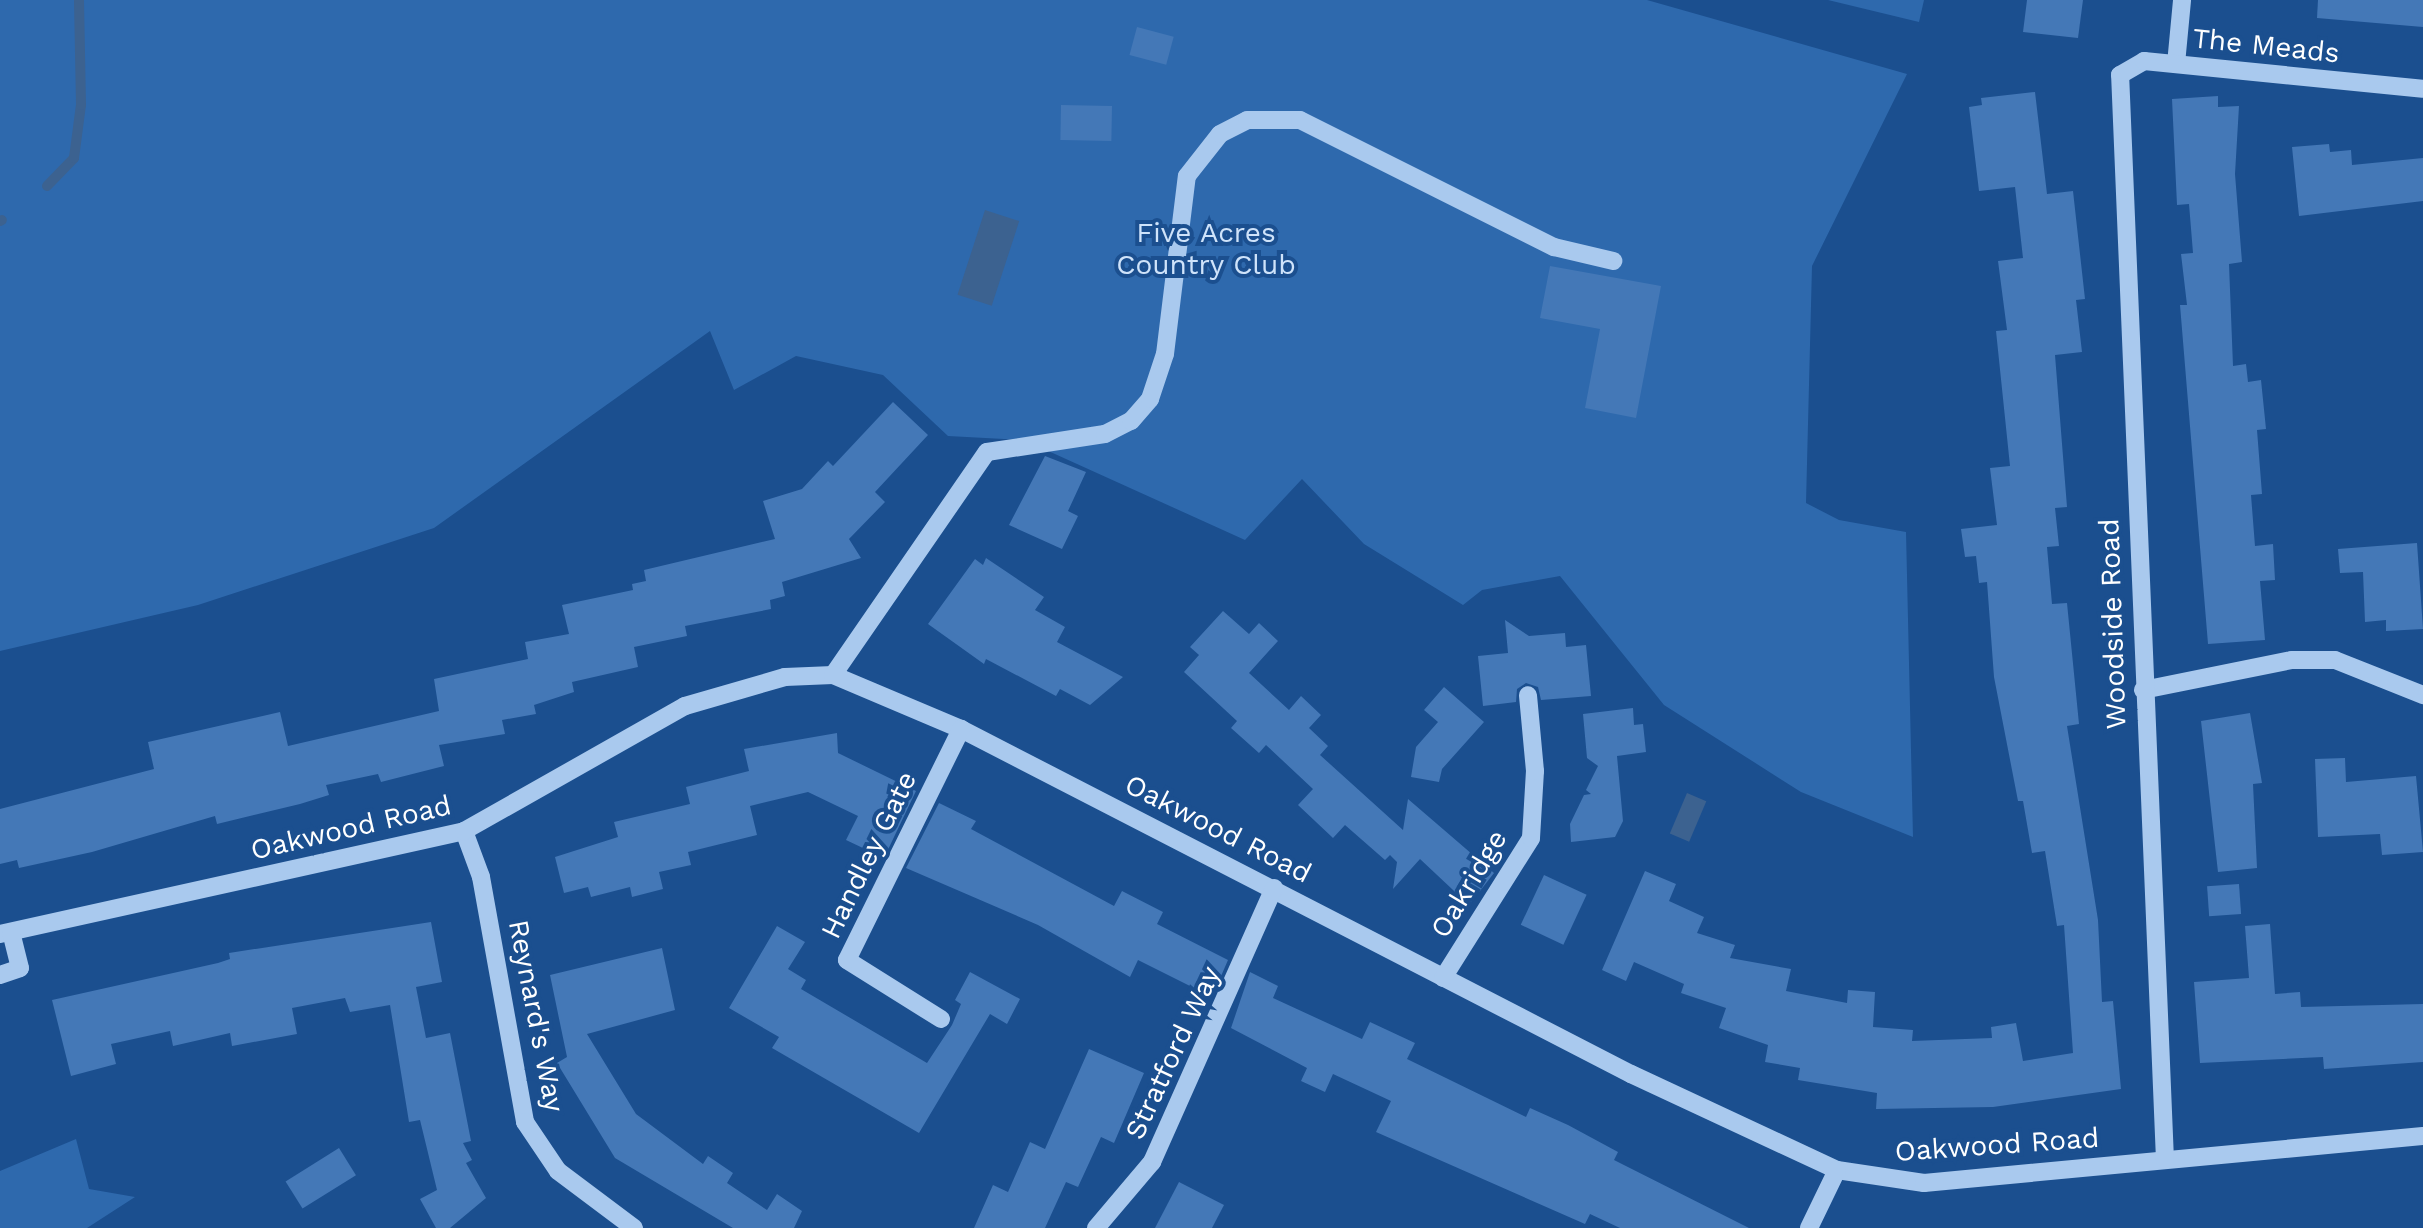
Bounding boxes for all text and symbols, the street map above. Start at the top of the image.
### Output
street label: The Meads [2191,22,2341,70]
park label: Five Acres Country Club [1116,216,1296,282]
street label: Woodside Road [2093,518,2133,730]
street label: Handley Gate [814,766,924,944]
street label: Oakwood Road [1119,768,1317,890]
street label: Oakwood Road [248,789,454,867]
street label: Oakridge [1424,824,1514,944]
street label: Reynard's Way [501,917,571,1115]
street label: Stratford Way [1118,961,1228,1145]
street label: Oakwood Road [1894,1121,2100,1169]

